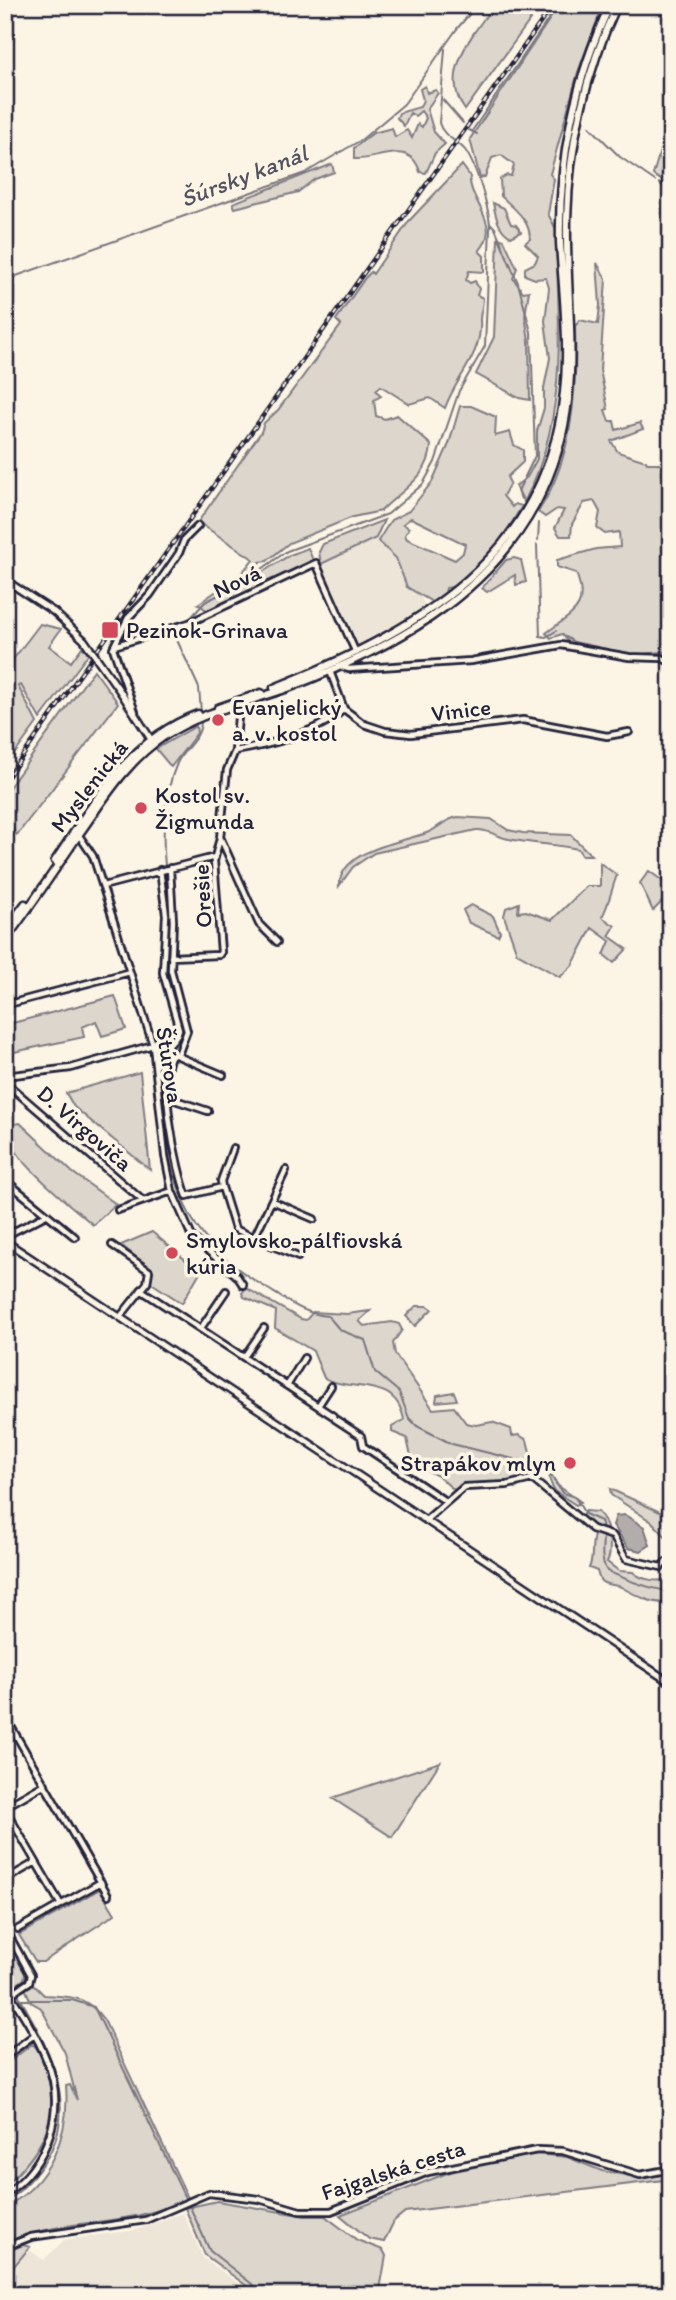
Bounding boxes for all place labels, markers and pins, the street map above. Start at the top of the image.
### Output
place label: Pezinok-Grinava [126,616,288,644]
marker: Pezinok-Grinava [100,620,120,640]
place label: Evanjelický a. v. kostol [232,693,342,747]
marker: Evanjelický a. v. kostol [210,712,226,728]
place label: Kostol sv. Žigmunda [155,781,255,835]
marker: Kostol sv. Žigmunda [133,800,149,816]
place label: Smylovsko-pálfiovská kúria [186,1226,403,1280]
marker: Smylovsko-pálfiovská kúria [164,1245,180,1261]
place label: Strapákov mlyn [401,1449,556,1477]
marker: Strapákov mlyn [562,1455,578,1471]

